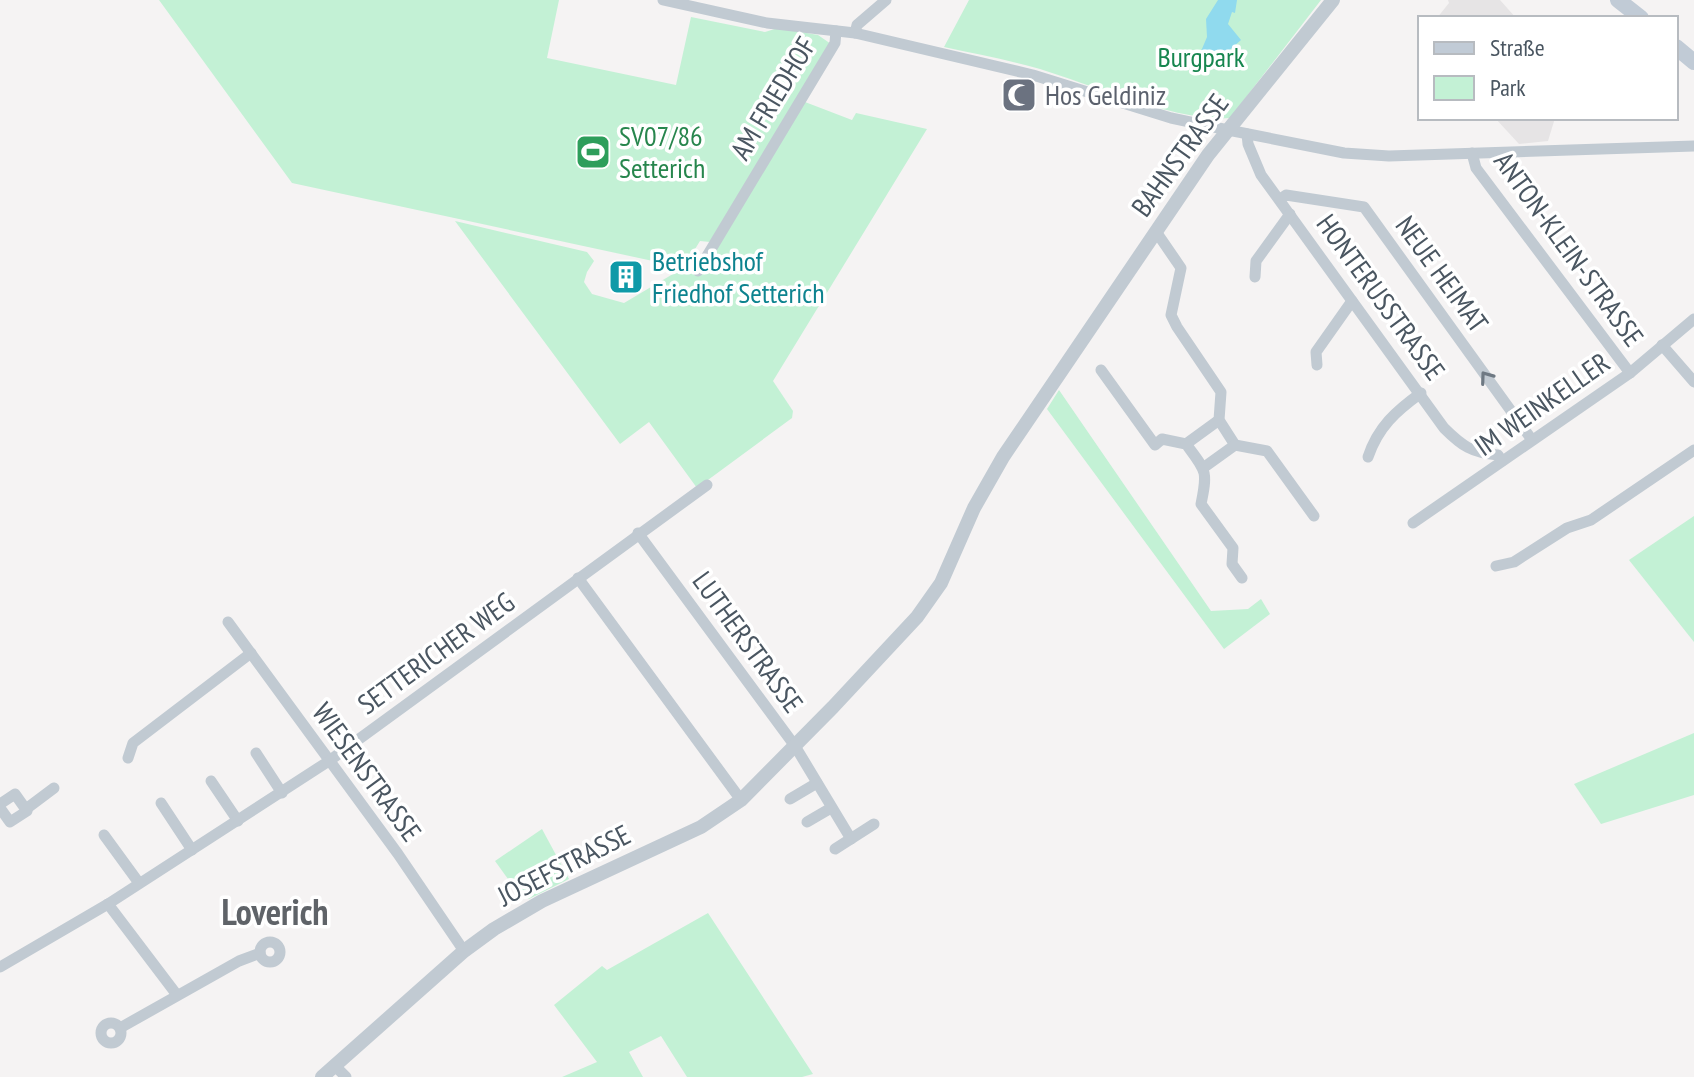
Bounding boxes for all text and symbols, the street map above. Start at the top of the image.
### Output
legend [1418,16,1678,120]
street label: AM FRIEDHOF [721,29,824,166]
text: Straße [1490,32,1545,63]
park label: Burgpark [1157,38,1245,75]
text: Park [1490,72,1526,103]
mosque icon: Hos Geldiniz [1000,76,1038,114]
place label: Hos Geldiniz [1045,76,1166,113]
street label: BAHNSTRASSE [1123,86,1237,223]
place label: SV07/86 Setterich [619,117,705,186]
sports icon: SV07/86 Setterich [574,133,612,171]
street label: ANTON-KLEIN-STRASSE [1486,144,1653,353]
street label: HONTERUSSTRASSE [1309,206,1454,387]
street label: NEUE HEIMAT [1388,208,1497,340]
place label: Betriebshof Friedhof Setterich [652,242,825,311]
building icon: Betriebshof Friedhof Setterich [607,258,645,296]
street label: IM WEINKELLER [1467,343,1617,464]
one-way arrow [1482,371,1496,385]
street label: LUTHERSTRASSE [685,564,812,720]
street label: SETTERICHER WEG [350,583,521,722]
street label: WIESENSTRASSE [305,695,430,848]
street label: JOSEFSTRASSE [490,815,636,914]
district label: Loverich [222,888,328,935]

